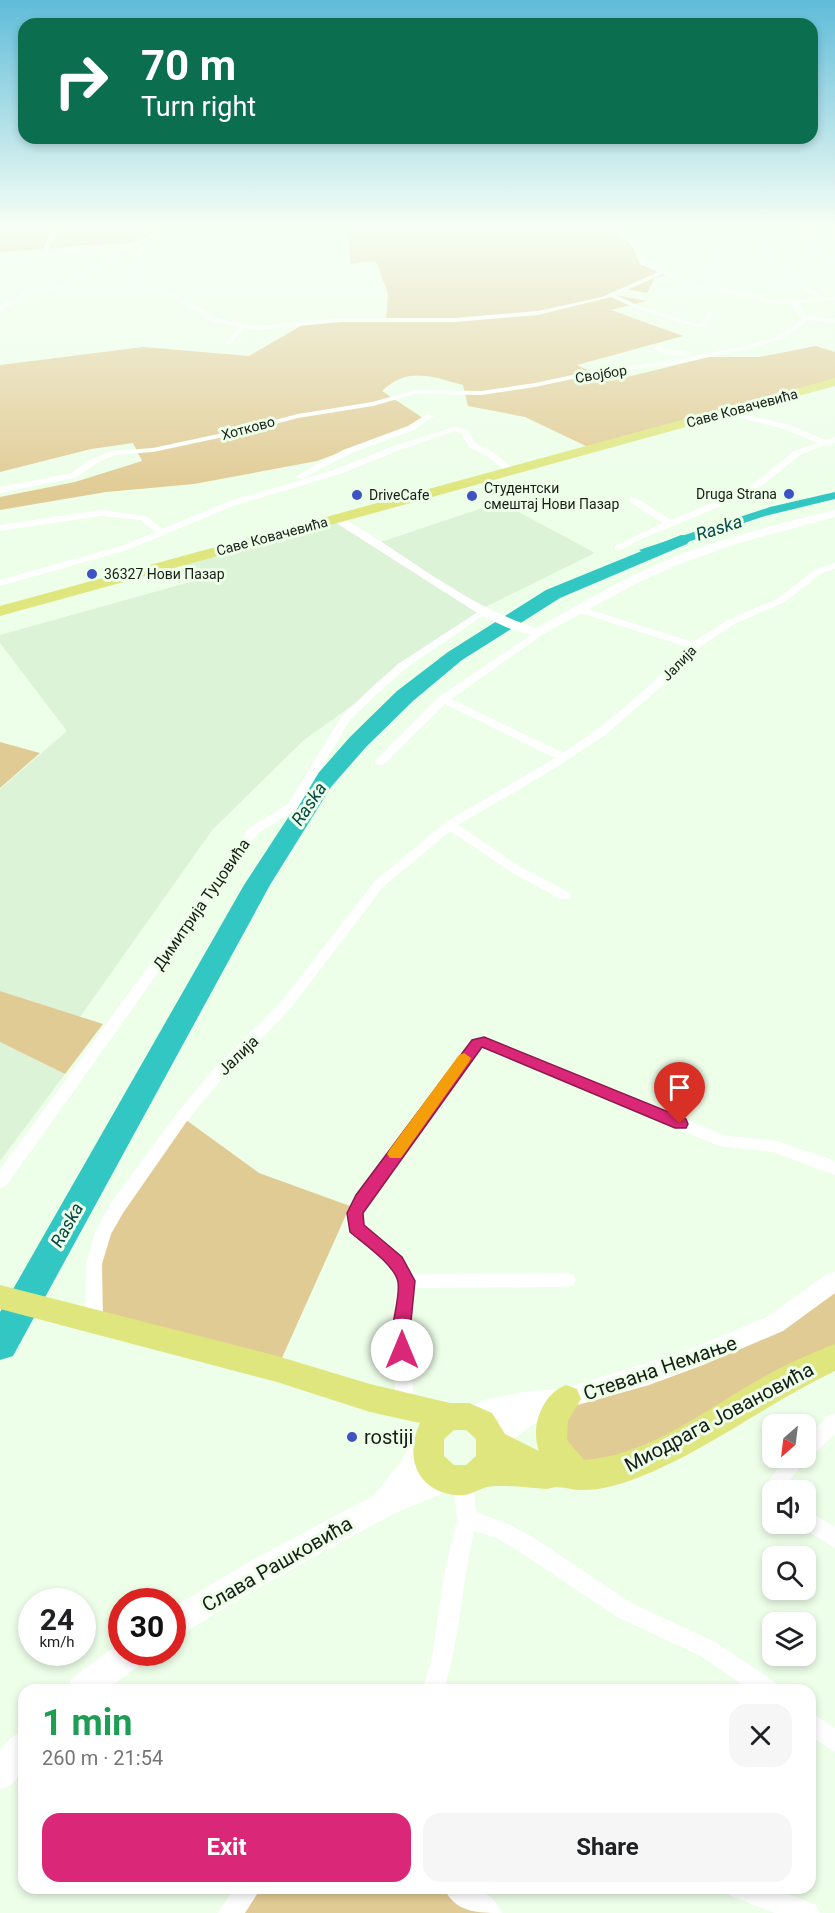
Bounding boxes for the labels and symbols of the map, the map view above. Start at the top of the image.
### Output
street label: Својбор [574,362,628,386]
street label: Саве Ковачевића [685,385,799,431]
street label: Хотково [220,413,276,443]
place label: Студентски смештај Нови Пазар [484,480,619,512]
place label: Druga Strana [696,486,777,502]
place label: DriveCafe [369,487,429,503]
marker: Druga Strana [782,487,796,501]
marker: DriveCafe [350,488,364,502]
marker: Студентски смештај Нови Пазар [465,489,479,503]
water label: Raska [693,510,745,545]
street label: Саве Ковачевића [215,513,329,559]
place label: 36327 Нови Пазар [104,566,225,582]
marker: 36327 Нови Пазар [85,567,99,581]
street label: Јалија [658,642,700,684]
water label: Raska [287,778,331,829]
street label: Димитрија Туцовића [149,835,254,974]
street label: Јалија [214,1032,262,1079]
pin [654,1062,705,1124]
water label: Raska [46,1199,87,1251]
position arrow [370,1318,434,1382]
street label: Стевана Немање [580,1331,740,1405]
street label: Миодрага Јовановића [620,1357,818,1477]
north arrow [762,1414,816,1468]
place label: rostiji [364,1425,413,1449]
marker: rostiji [345,1430,359,1444]
street label: Слава Рашковића [198,1511,356,1617]
speed limit sign: 30 [108,1588,186,1666]

